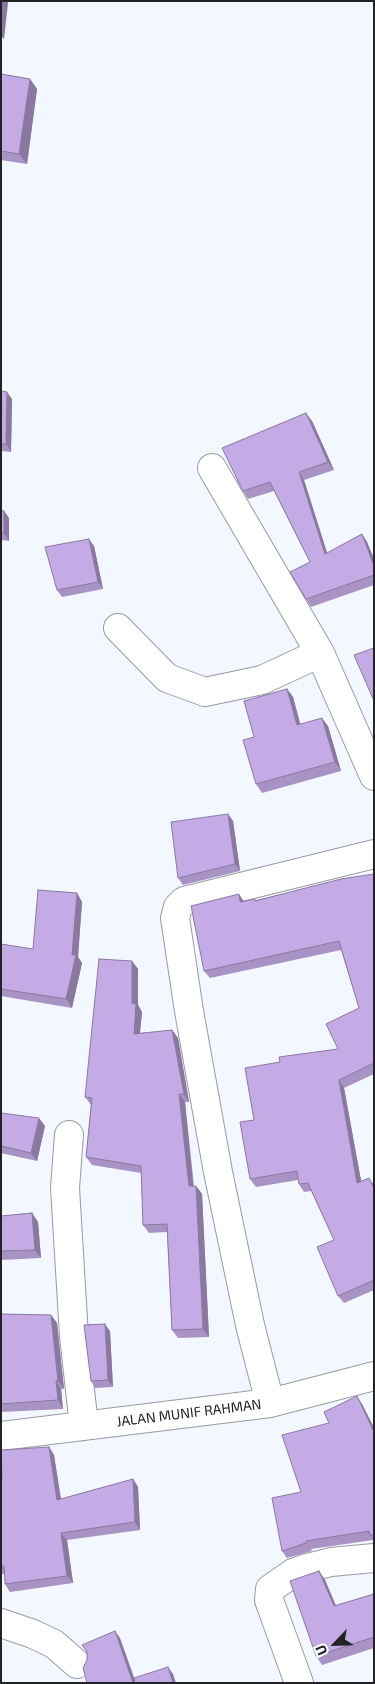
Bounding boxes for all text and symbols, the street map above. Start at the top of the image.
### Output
street label: JALAN MUNIF RAHMAN [116,1396,262,1430]
north arrow [310,1619,360,1669]
text: U [311,1642,331,1658]

